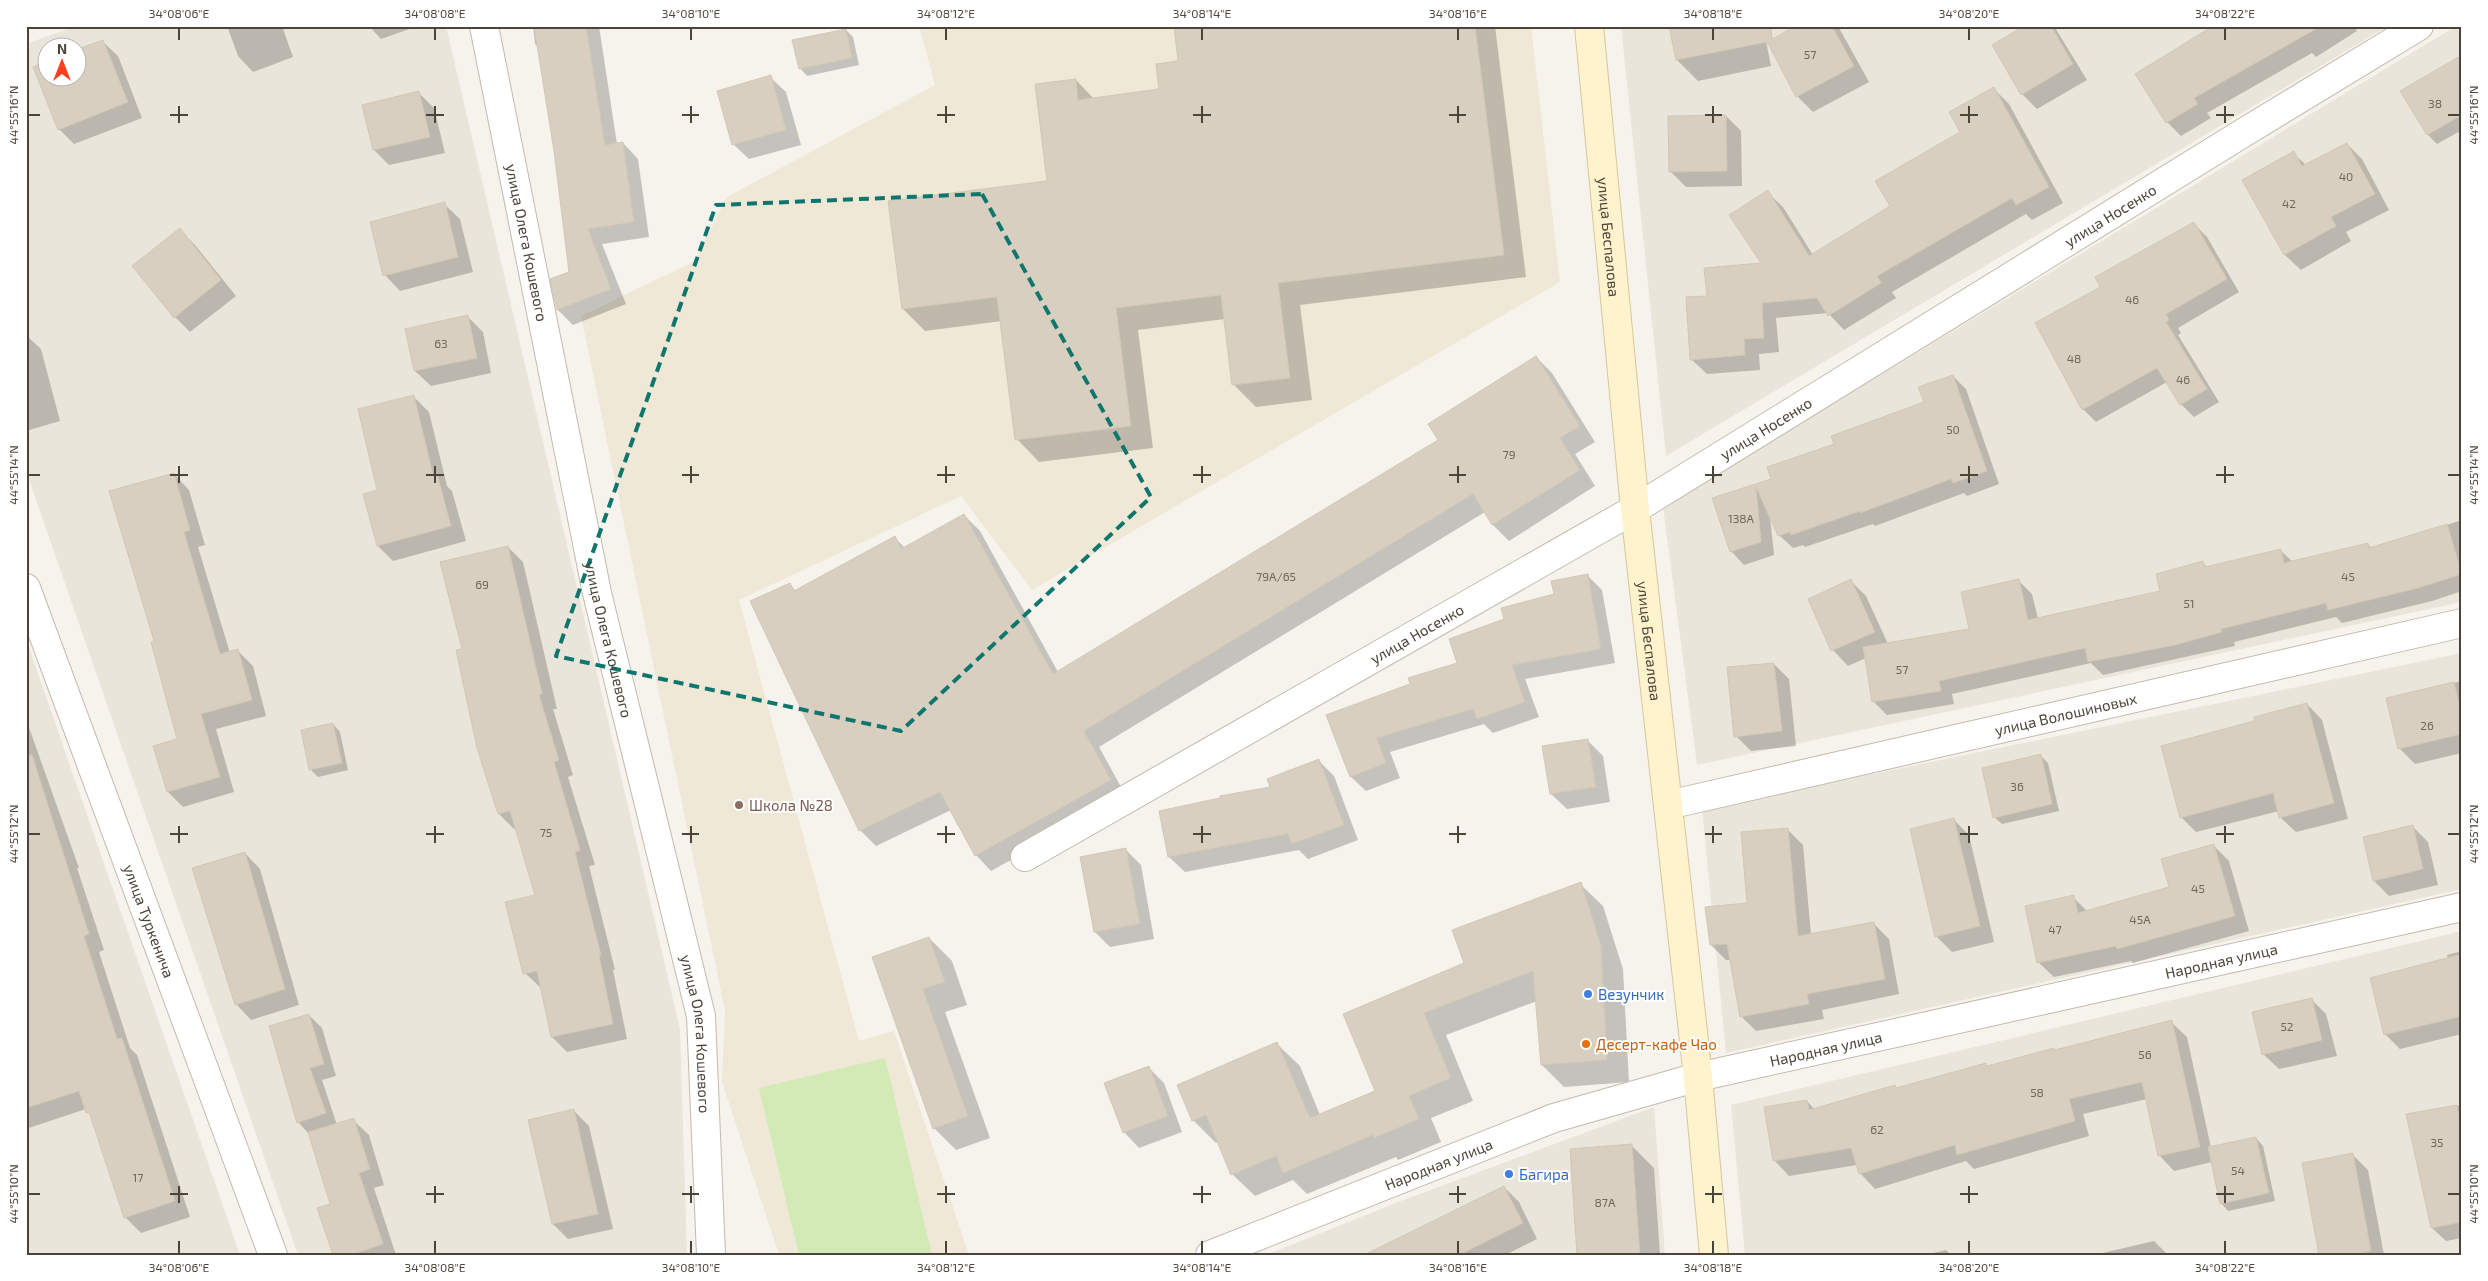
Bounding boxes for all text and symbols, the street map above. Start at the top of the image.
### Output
text: 34°08'06"E [149,6,210,20]
text: 34°08'08"E [405,6,466,20]
text: 34°08'10"E [662,6,720,20]
text: 34°08'12"E [917,6,975,20]
text: 34°08'14"E [1173,6,1232,20]
text: 34°08'16"E [1429,6,1487,20]
text: 34°08'18"E [1684,6,1743,20]
text: 34°08'20"E [1939,6,1999,20]
text: 34°08'22"E [2195,6,2255,20]
north arrow [38,38,88,88]
text: N [57,40,67,57]
house number: 57 [1804,47,1816,61]
text: 44°55'16"N [6,86,20,144]
text: 44°55'16"N [2466,86,2480,144]
house number: 38 [2428,96,2442,110]
street label: улица Олега Кошевого [502,162,552,323]
house number: 40 [2339,169,2353,183]
street label: улица Беспалова [1593,176,1624,298]
street label: улица Носенко [2061,180,2159,251]
house number: 42 [2282,196,2296,210]
house number: 46 [2125,292,2139,306]
house number: 63 [434,336,448,350]
house number: 48 [2067,351,2081,365]
house number: 46 [2176,372,2190,386]
street label: улица Носенко [1717,393,1815,464]
house number: 50 [1946,422,1960,436]
text: 44°55'14"N [6,445,20,505]
text: 44°55'14"N [2466,445,2480,505]
house number: 79 [1502,447,1516,461]
house number: 138А [1728,511,1755,525]
street label: улица Олега Кошевого [581,560,636,719]
house number: 79А/65 [1256,569,1296,583]
house number: 45 [2341,569,2355,583]
house number: 69 [475,577,489,591]
street label: улица Беспалова [1633,580,1665,702]
house number: 51 [2183,596,2195,610]
street label: улица Носенко [1367,600,1467,668]
house number: 57 [1896,662,1908,676]
street label: улица Волошиновых [1993,689,2139,740]
house number: 26 [2420,718,2434,732]
house number: 36 [2010,779,2024,793]
place label: Школа №28 [749,796,833,814]
marker: Школа №28 [733,799,745,811]
text: 44°55'12"N [6,805,20,863]
text: 44°55'12"N [2466,805,2480,863]
house number: 75 [540,825,552,839]
street label: улица Туркенича [119,862,178,980]
house number: 45 [2191,881,2205,895]
house number: 45А [2129,912,2151,926]
house number: 47 [2048,922,2062,936]
street label: Народная улица [2163,939,2279,982]
street label: улица Олега Кошевого [676,953,714,1114]
place label: Везунчик [1598,985,1664,1004]
marker: Везунчик [1582,988,1594,1000]
house number: 52 [2280,1019,2294,1033]
street label: Народная улица [1768,1027,1884,1070]
place label: Десерт-кафе Чао [1596,1035,1717,1053]
marker: Десерт-кафе Чао [1580,1038,1592,1050]
house number: 56 [2138,1047,2152,1061]
house number: 58 [2030,1085,2044,1099]
house number: 62 [1870,1122,1884,1136]
street label: Народная улица [1382,1134,1495,1194]
house number: 35 [2430,1135,2444,1149]
house number: 54 [2231,1163,2245,1177]
text: 44°55'10"N [6,1164,20,1224]
text: 44°55'10"N [2466,1164,2480,1224]
place label: Багира [1519,1165,1569,1183]
marker: Багира [1503,1168,1515,1180]
house number: 17 [133,1170,143,1184]
house number: 87А [1595,1195,1616,1209]
text: 34°08'06"E [149,1260,210,1274]
text: 34°08'08"E [405,1260,466,1274]
text: 34°08'10"E [662,1260,720,1274]
text: 34°08'12"E [917,1260,975,1274]
text: 34°08'14"E [1173,1260,1232,1274]
text: 34°08'16"E [1429,1260,1487,1274]
text: 34°08'18"E [1684,1260,1743,1274]
text: 34°08'20"E [1939,1260,1999,1274]
text: 34°08'22"E [2195,1260,2255,1274]

